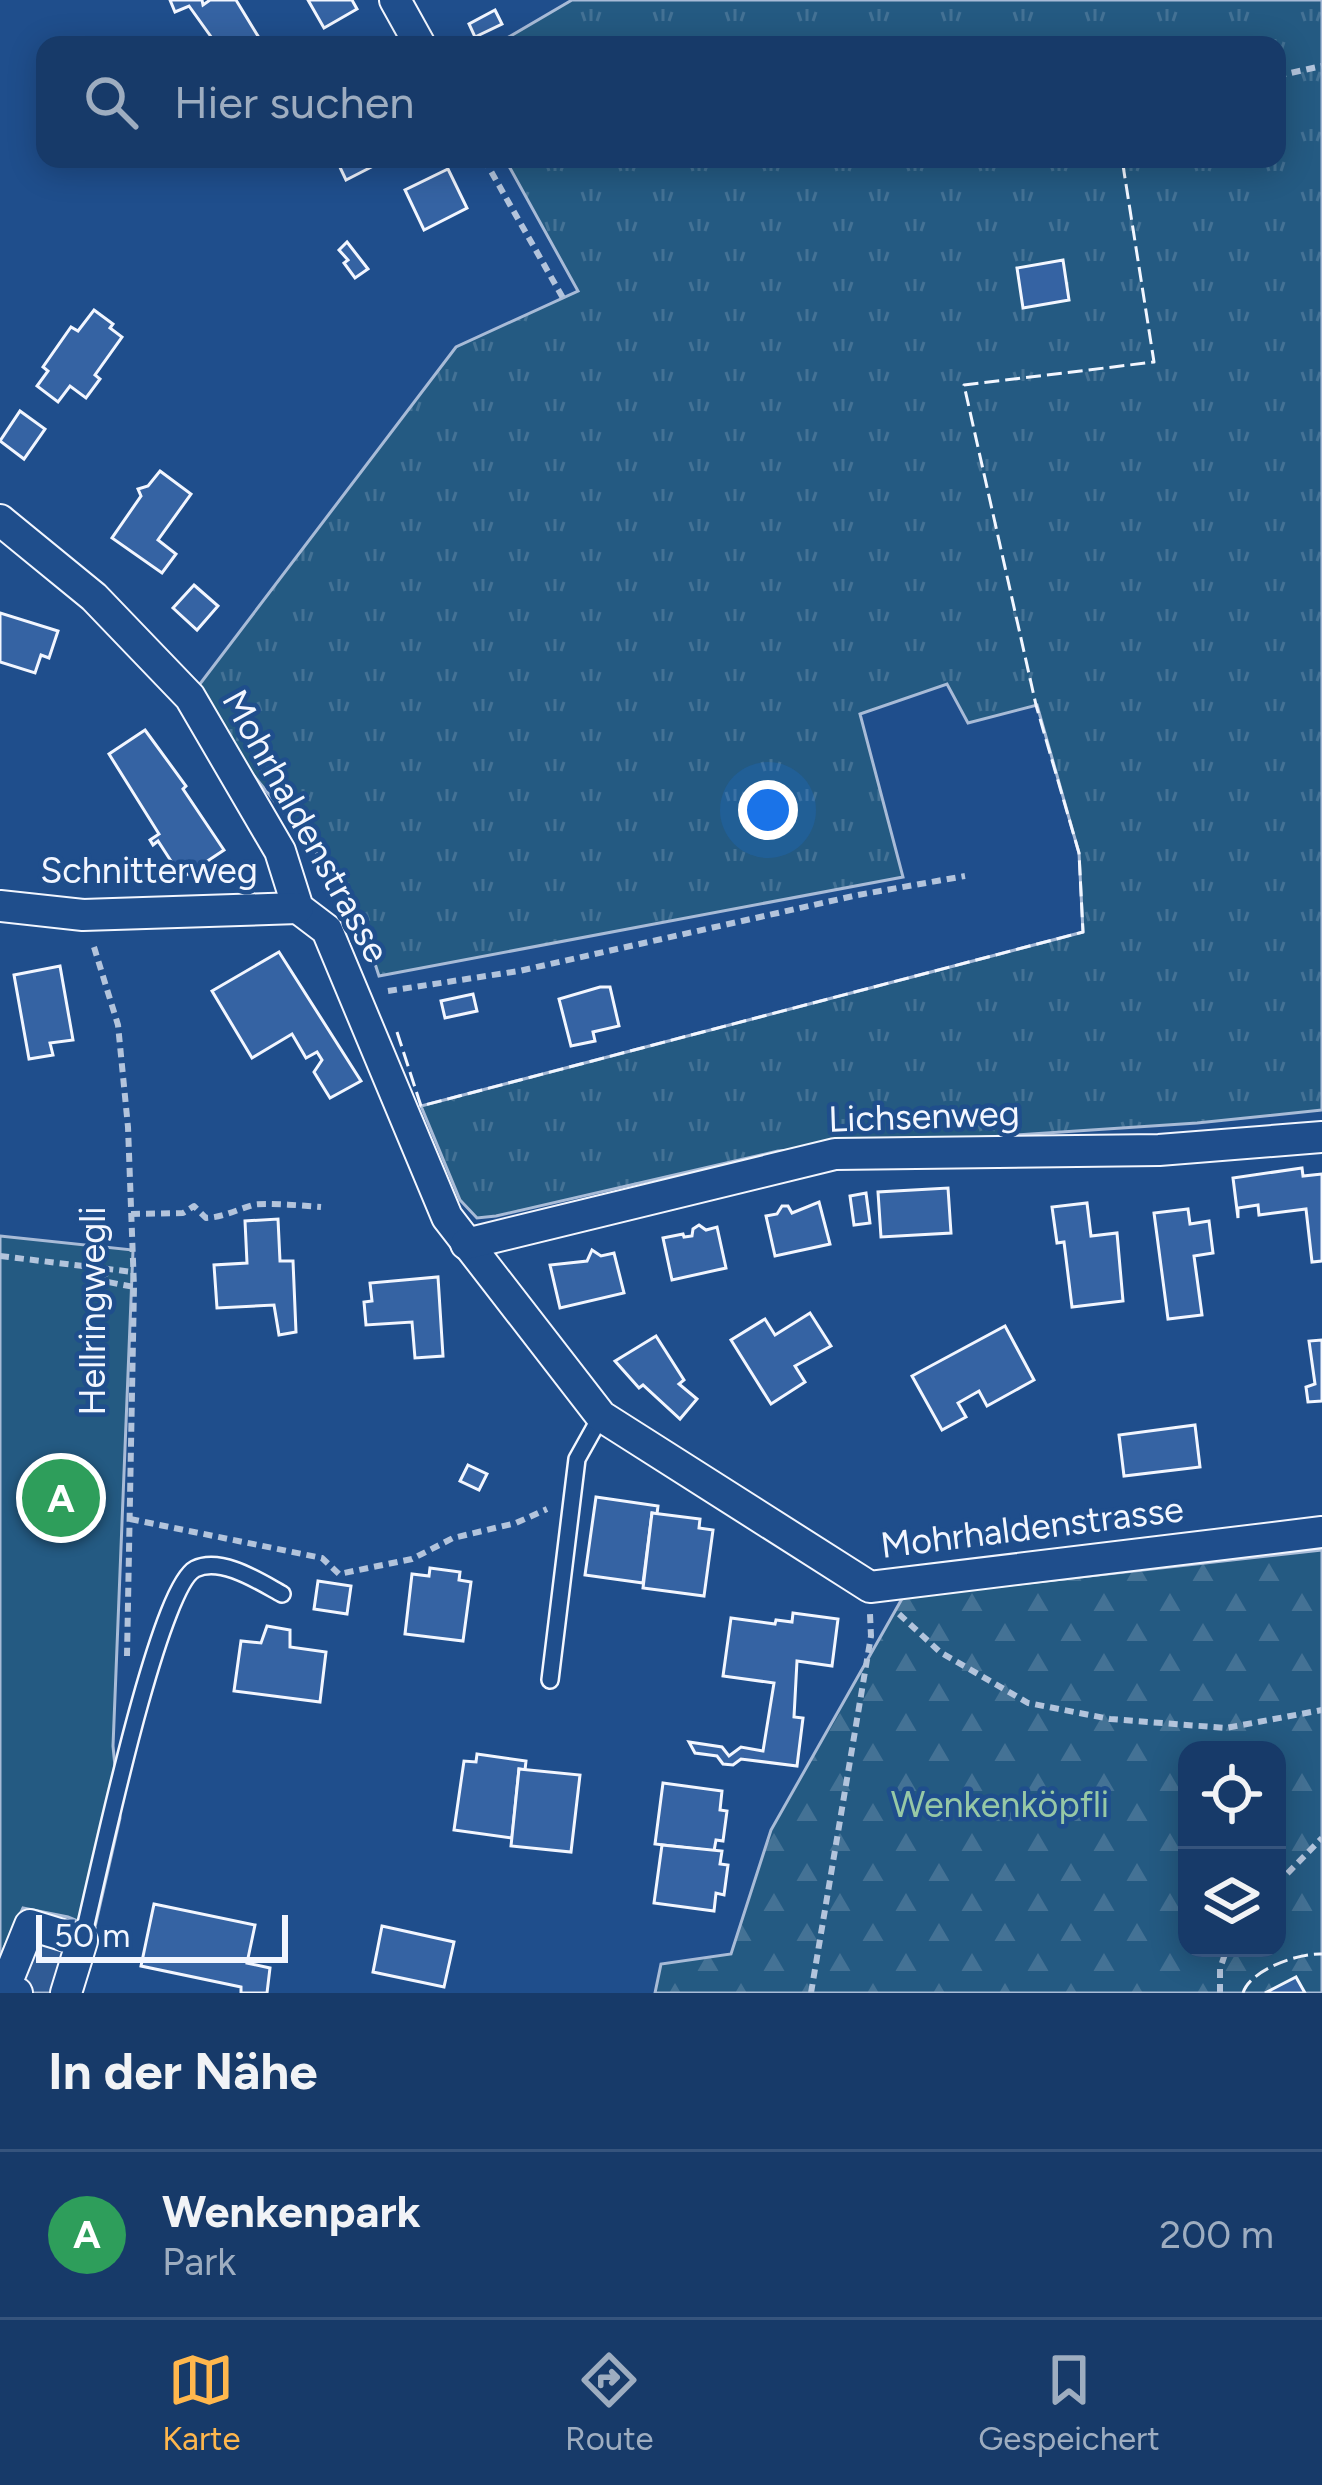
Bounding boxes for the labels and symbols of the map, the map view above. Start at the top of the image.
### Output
street label: Mohrhaldenstrasse [213,682,399,970]
your location [738,780,798,840]
street label: Schnitterweg [40,849,258,892]
street label: Lichsenweg [828,1091,1020,1141]
street label: Hellringwegli [71,1206,114,1416]
pin: A [22,1453,100,1543]
street label: Mohrhaldenstrasse [878,1487,1186,1567]
park label: Wenkenköpfli [891,1783,1109,1826]
scale bar [36,1909,288,1962]

